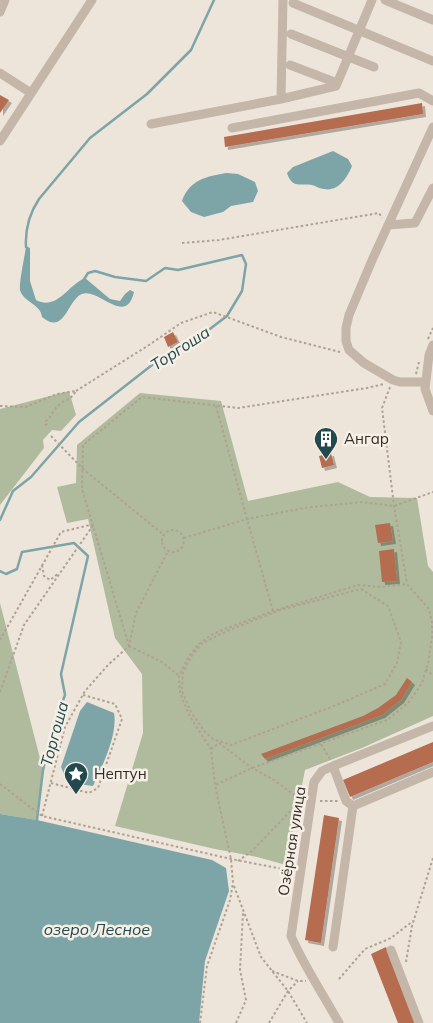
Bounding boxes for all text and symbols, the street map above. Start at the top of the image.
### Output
water label: Торгоша [147,321,214,375]
building icon: Ангар [313,426,339,460]
place label: Ангар [344,429,389,448]
water label: Торгоша [36,699,72,769]
place icon: Нептун [63,761,89,795]
place label: Нептун [94,764,147,783]
street label: Озёрная улица [273,785,310,897]
water label: озеро Лесное [44,919,150,939]

